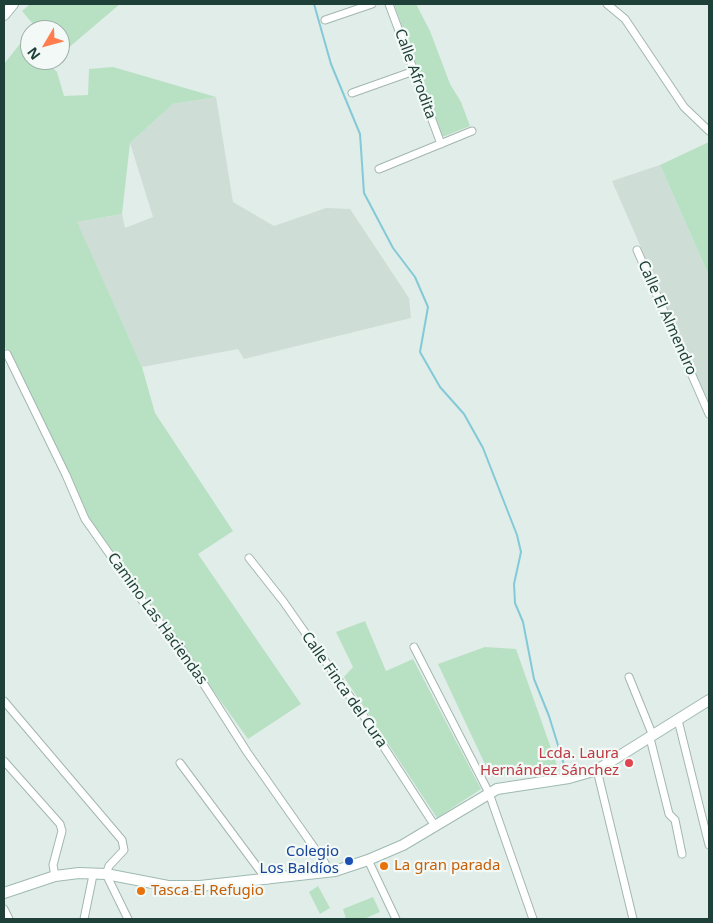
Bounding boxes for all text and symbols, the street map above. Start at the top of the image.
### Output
north arrow [20,20,70,70]
street label: Calle Afrodita [390,26,440,122]
text: N [22,43,44,64]
street label: Calle El Almendro [634,258,700,378]
street label: Camino Las Haciendas [103,550,211,688]
street label: Calle Finca del Cura [297,629,391,751]
place label: Lcda. Laura Hernández Sánchez [480,745,619,780]
marker: Lcda. Laura Hernández Sánchez [623,757,635,769]
place label: Colegio Los Baldíos [260,843,339,878]
marker: Colegio Los Baldíos [343,855,355,867]
place label: La gran parada [394,857,500,875]
marker: La gran parada [378,860,390,872]
place label: Tasca El Refugio [151,882,264,900]
marker: Tasca El Refugio [135,885,147,897]

